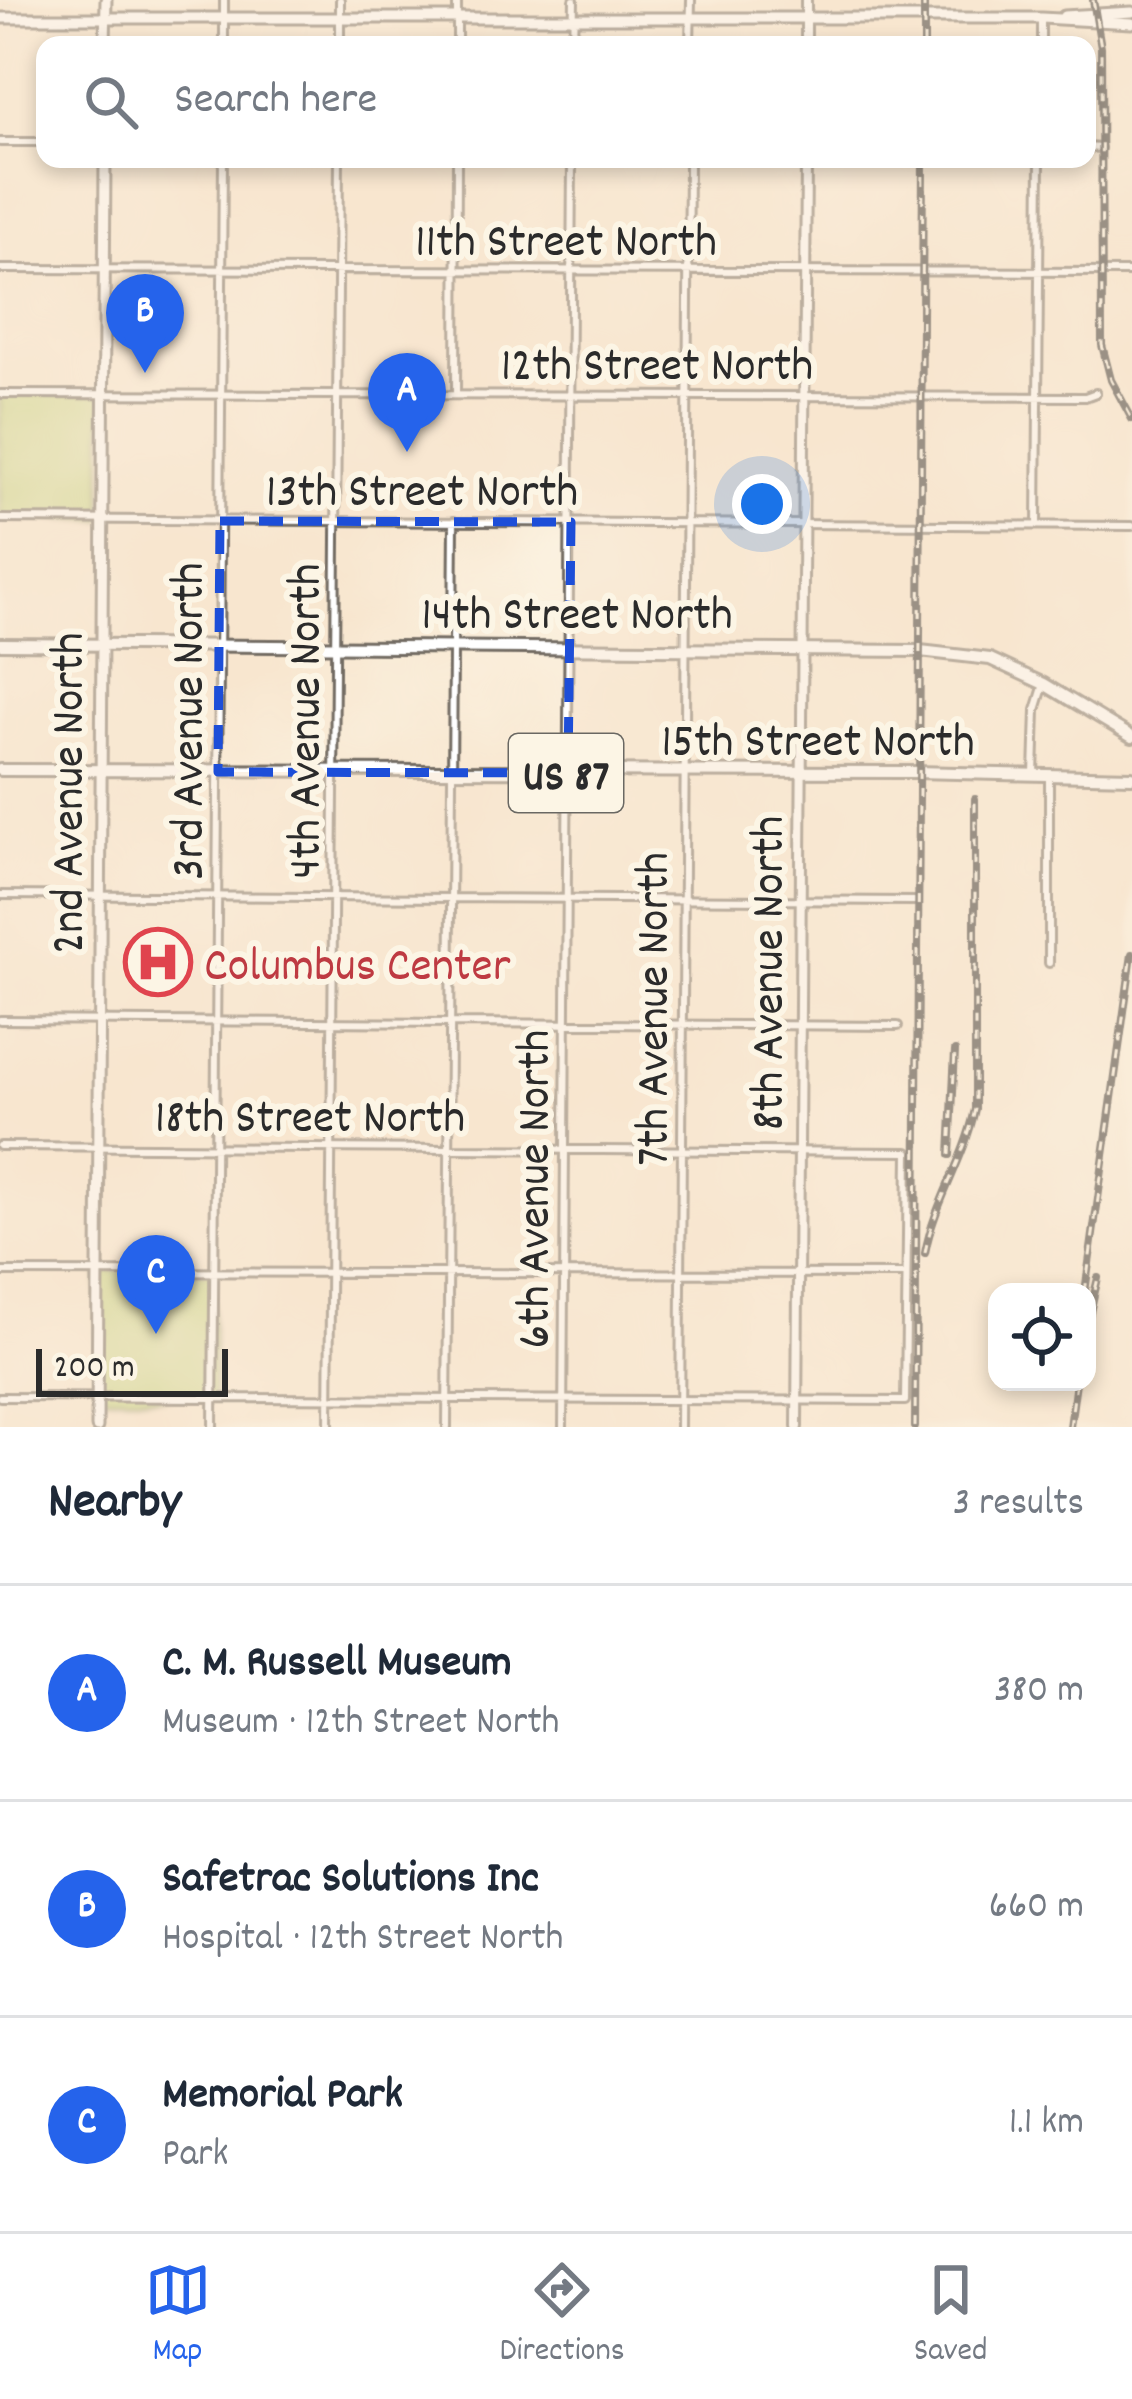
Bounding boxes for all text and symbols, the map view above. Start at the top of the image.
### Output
search box [36,36,1096,168]
icon: search [78,69,144,135]
text: Search here [174,70,377,134]
street label: 11th Street North [415,211,717,280]
pin: B [106,274,184,373]
street label: 12th Street North [501,335,813,404]
pin: A [368,353,446,452]
street label: 13th Street North [266,461,578,530]
your location [732,474,792,534]
street label: 3rd Avenue North [158,562,227,880]
street label: 4th Avenue North [275,563,344,879]
street label: 14th Street North [421,584,733,653]
street label: 2nd Avenue North [38,632,107,954]
street label: 15th Street North [661,711,975,780]
road number: US 87 [509,734,623,812]
street label: 8th Avenue North [738,816,807,1130]
street label: 7th Avenue North [623,852,692,1166]
hospital icon: Columbus Center [123,927,193,997]
place label: Columbus Center [204,935,511,1004]
street label: 6th Avenue North [504,1029,573,1349]
street label: 18th Street North [155,1087,465,1156]
pin: C [117,1235,195,1334]
map controls [988,1283,1096,1391]
button: locate [988,1283,1096,1391]
scale bar [36,1343,228,1396]
text: 200 m [54,1346,135,1393]
text: Nearby [48,1469,181,1541]
text: 3 results [953,1478,1084,1533]
text: C. M. Russell Museum [162,1633,512,1697]
text: A [76,1665,98,1720]
text: 380 m [994,1665,1084,1720]
text: Museum · 12th Street North [162,1697,559,1752]
text: Safetrac Solutions Inc [162,1849,539,1913]
text: B [78,1881,96,1936]
text: 660 m [989,1881,1084,1936]
text: Hospital · 12th Street North [162,1913,563,1968]
text: Memorial Park [162,2065,403,2129]
text: C [77,2097,97,2152]
text: 1.1 km [1009,2097,1084,2152]
text: Park [162,2129,228,2184]
tab: Map [145,2257,211,2376]
tab: Directions [500,2257,625,2376]
tab: Saved [914,2257,987,2376]

